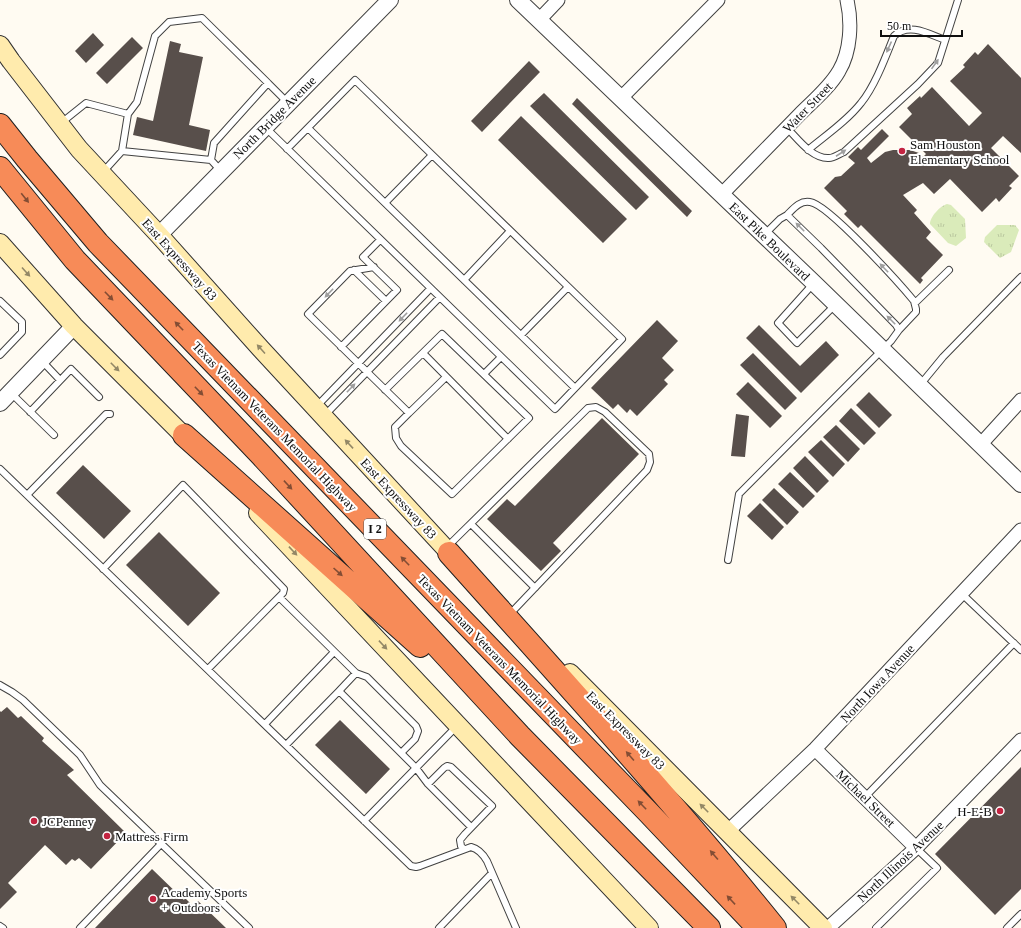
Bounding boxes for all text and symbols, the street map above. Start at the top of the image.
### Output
scale bar [881,12,962,38]
text: 50 m [887,19,912,33]
one-way arrow [886,41,892,53]
one-way arrow [931,59,939,69]
street label: North Bridge Avenue [230,73,319,162]
street label: Water Street [780,79,835,136]
place label: Sam Houston Elementary School [910,137,1010,167]
marker: Sam Houston Elementary School [897,146,907,156]
one-way arrow [835,149,846,156]
one-way arrow [20,193,29,204]
street label: East Pike Boulevard [726,199,813,284]
street label: East Expressway 83 [139,215,220,303]
one-way arrow [795,222,805,232]
one-way arrow [879,263,888,273]
one-way arrow [21,268,30,277]
one-way arrow [324,288,334,298]
one-way arrow [105,291,114,302]
one-way arrow [398,312,408,322]
one-way arrow [886,315,896,324]
one-way arrow [174,321,184,331]
street label: Texas Vietnam Veterans Memorial Highway [189,338,360,515]
one-way arrow [256,344,266,354]
one-way arrow [110,362,120,372]
one-way arrow [346,383,356,393]
one-way arrow [194,386,204,396]
one-way arrow [345,439,354,449]
street label: East Expressway 83 [357,455,440,542]
one-way arrow [284,480,293,490]
road number: I 2 [364,519,386,539]
one-way arrow [289,546,298,556]
one-way arrow [401,556,410,566]
one-way arrow [333,568,343,577]
street label: Texas Vietnam Veterans Memorial Highway [414,571,585,748]
one-way arrow [378,640,387,650]
street label: North Iowa Avenue [837,641,918,726]
street label: East Expressway 83 [583,688,668,773]
one-way arrow [625,751,634,761]
street label: Michael Street [833,767,899,830]
one-way arrow [637,800,646,810]
one-way arrow [699,803,709,813]
place label: H-E-B [957,804,992,819]
marker: H-E-B [995,806,1005,816]
place label: JCPenney [42,814,95,829]
marker: JCPenney [29,816,39,826]
street label: North Illinois Avenue [854,817,947,905]
place label: Mattress Firm [115,829,188,844]
marker: Mattress Firm [102,831,112,841]
one-way arrow [710,849,719,860]
place label: Academy Sports + Outdoors [161,885,247,915]
marker: Academy Sports + Outdoors [148,894,158,904]
one-way arrow [726,895,736,905]
one-way arrow [790,895,800,905]

